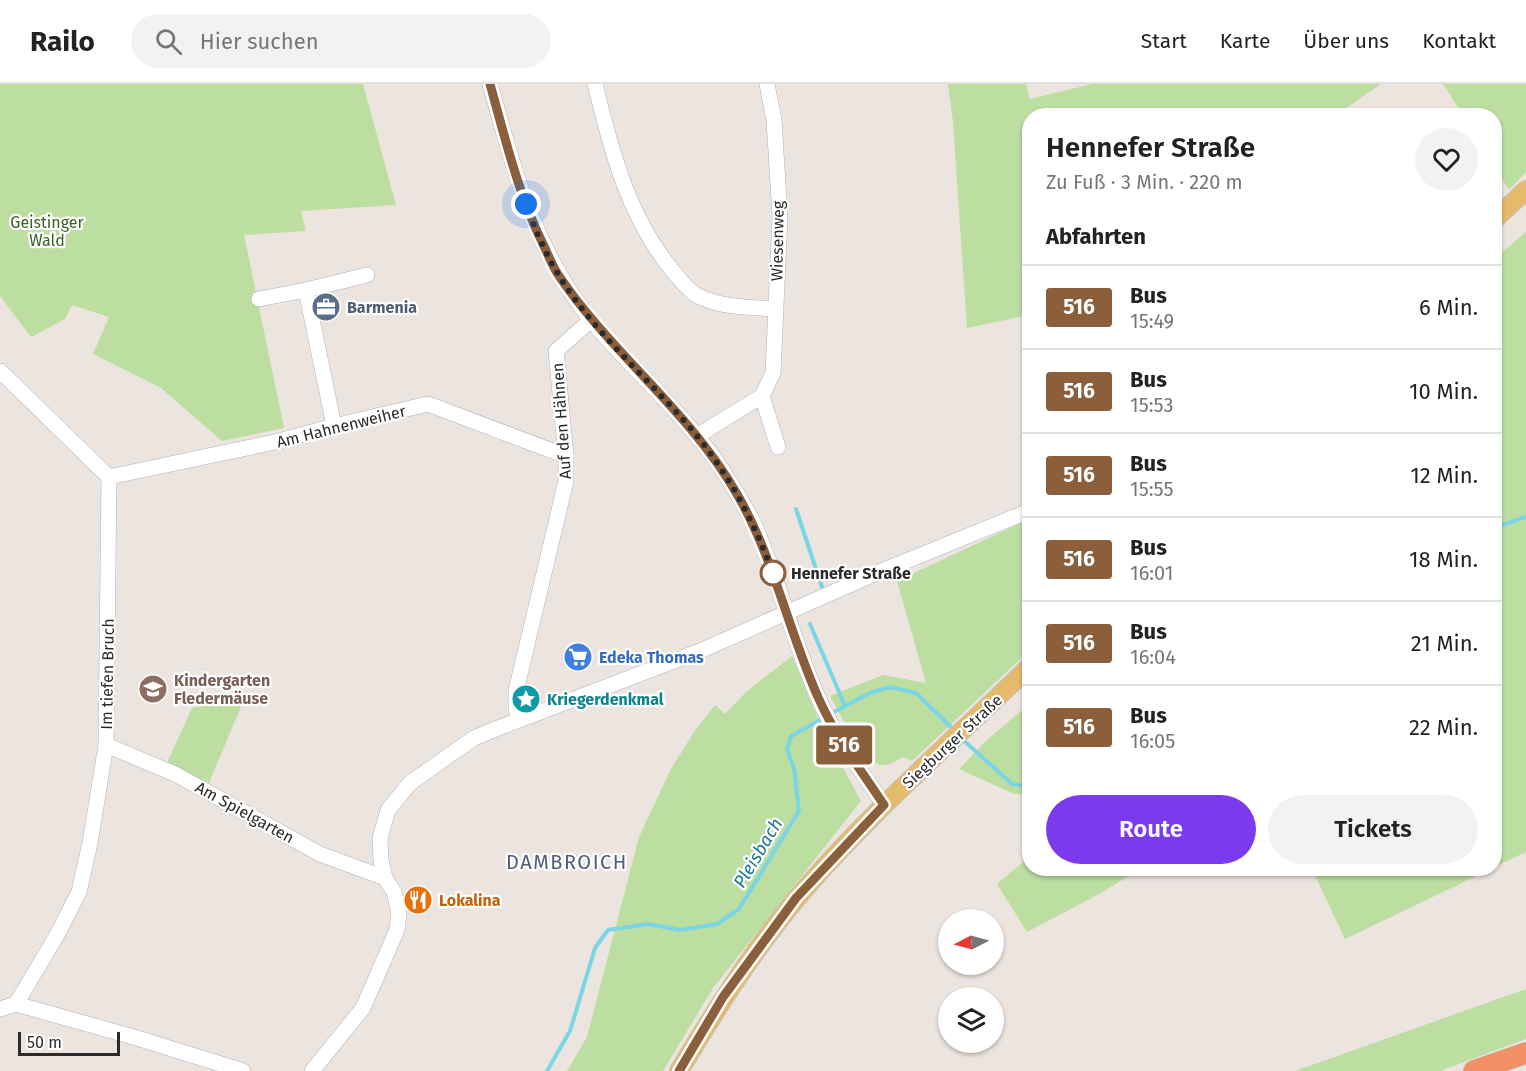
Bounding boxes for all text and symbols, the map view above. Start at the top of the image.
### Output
search box [131,14,551,68]
text: Railo [30,25,95,58]
icon: search [152,25,185,58]
text: Hier suchen [200,28,319,55]
text: Start [1141,28,1187,54]
text: Karte [1220,28,1270,54]
text: Über uns [1303,28,1389,54]
text: Kontakt [1422,28,1496,54]
button: heart [1415,128,1478,191]
text: Hennefer Straße [1046,131,1255,164]
text: Zu Fuß · 3 Min. · 220 m [1046,170,1243,194]
your location [511,189,541,219]
street label: Wiesenweg [767,200,788,281]
park label: Geistinger Wald [10,213,85,250]
text: Abfahrten [1046,223,1146,250]
text: Bus [1130,282,1167,309]
office icon: Barmenia [310,291,342,323]
text: 516 [1063,294,1095,320]
text: 6 Min. [1419,294,1478,321]
place label: Barmenia [347,298,417,317]
text: 15:49 [1130,309,1174,333]
street label: Auf den Hähnen [548,362,575,480]
text: Bus [1130,366,1167,393]
text: 516 [1063,378,1095,404]
text: 10 Min. [1409,378,1478,405]
text: 15:53 [1130,393,1173,417]
street label: Am Hahnenweiher [275,401,409,452]
text: Bus [1130,450,1167,477]
text: 516 [1063,462,1095,488]
text: 12 Min. [1410,462,1478,489]
text: 15:55 [1130,477,1174,501]
text: Bus [1130,534,1167,561]
text: 516 [1063,546,1095,572]
text: 18 Min. [1409,546,1478,573]
marker: Hennefer Straße [760,560,786,586]
text: 16:01 [1130,561,1173,585]
place label: Hennefer Straße [791,564,911,583]
street label: Im tiefen Bruch [97,618,118,730]
text: Bus [1130,618,1167,645]
text: 516 [1063,630,1095,656]
text: 21 Min. [1411,630,1478,657]
supermarket icon: Edeka Thomas [562,641,594,673]
text: 16:04 [1130,645,1176,669]
place label: Edeka Thomas [599,648,704,667]
place label: Kindergarten Fledermäuse [174,671,270,708]
school or university icon: Kindergarten Fledermäuse [137,673,169,705]
place icon: Kriegerdenkmal [510,683,542,715]
place label: Kriegerdenkmal [547,690,664,709]
street label: Siegburger Straße [899,690,1006,792]
text: Bus [1130,702,1167,729]
text: 516 [1063,714,1095,740]
text: 22 Min. [1409,714,1478,741]
line badge: 516 [810,726,878,764]
text: 16:05 [1130,729,1175,753]
text: 516 [828,732,860,758]
street label: Am Spielgarten [192,778,297,847]
button: Route [1046,795,1256,864]
button: Tickets [1268,795,1478,864]
water label: Pleisbach [729,814,787,892]
district label: DAMBROICH [506,850,628,874]
restaurant icon: Lokalina [402,884,434,916]
place label: Lokalina [439,891,501,910]
north arrow [938,909,1004,975]
map controls [938,909,1004,1053]
button: layers [938,987,1004,1053]
scale bar [18,1029,120,1056]
text: 50 m [27,1033,62,1052]

